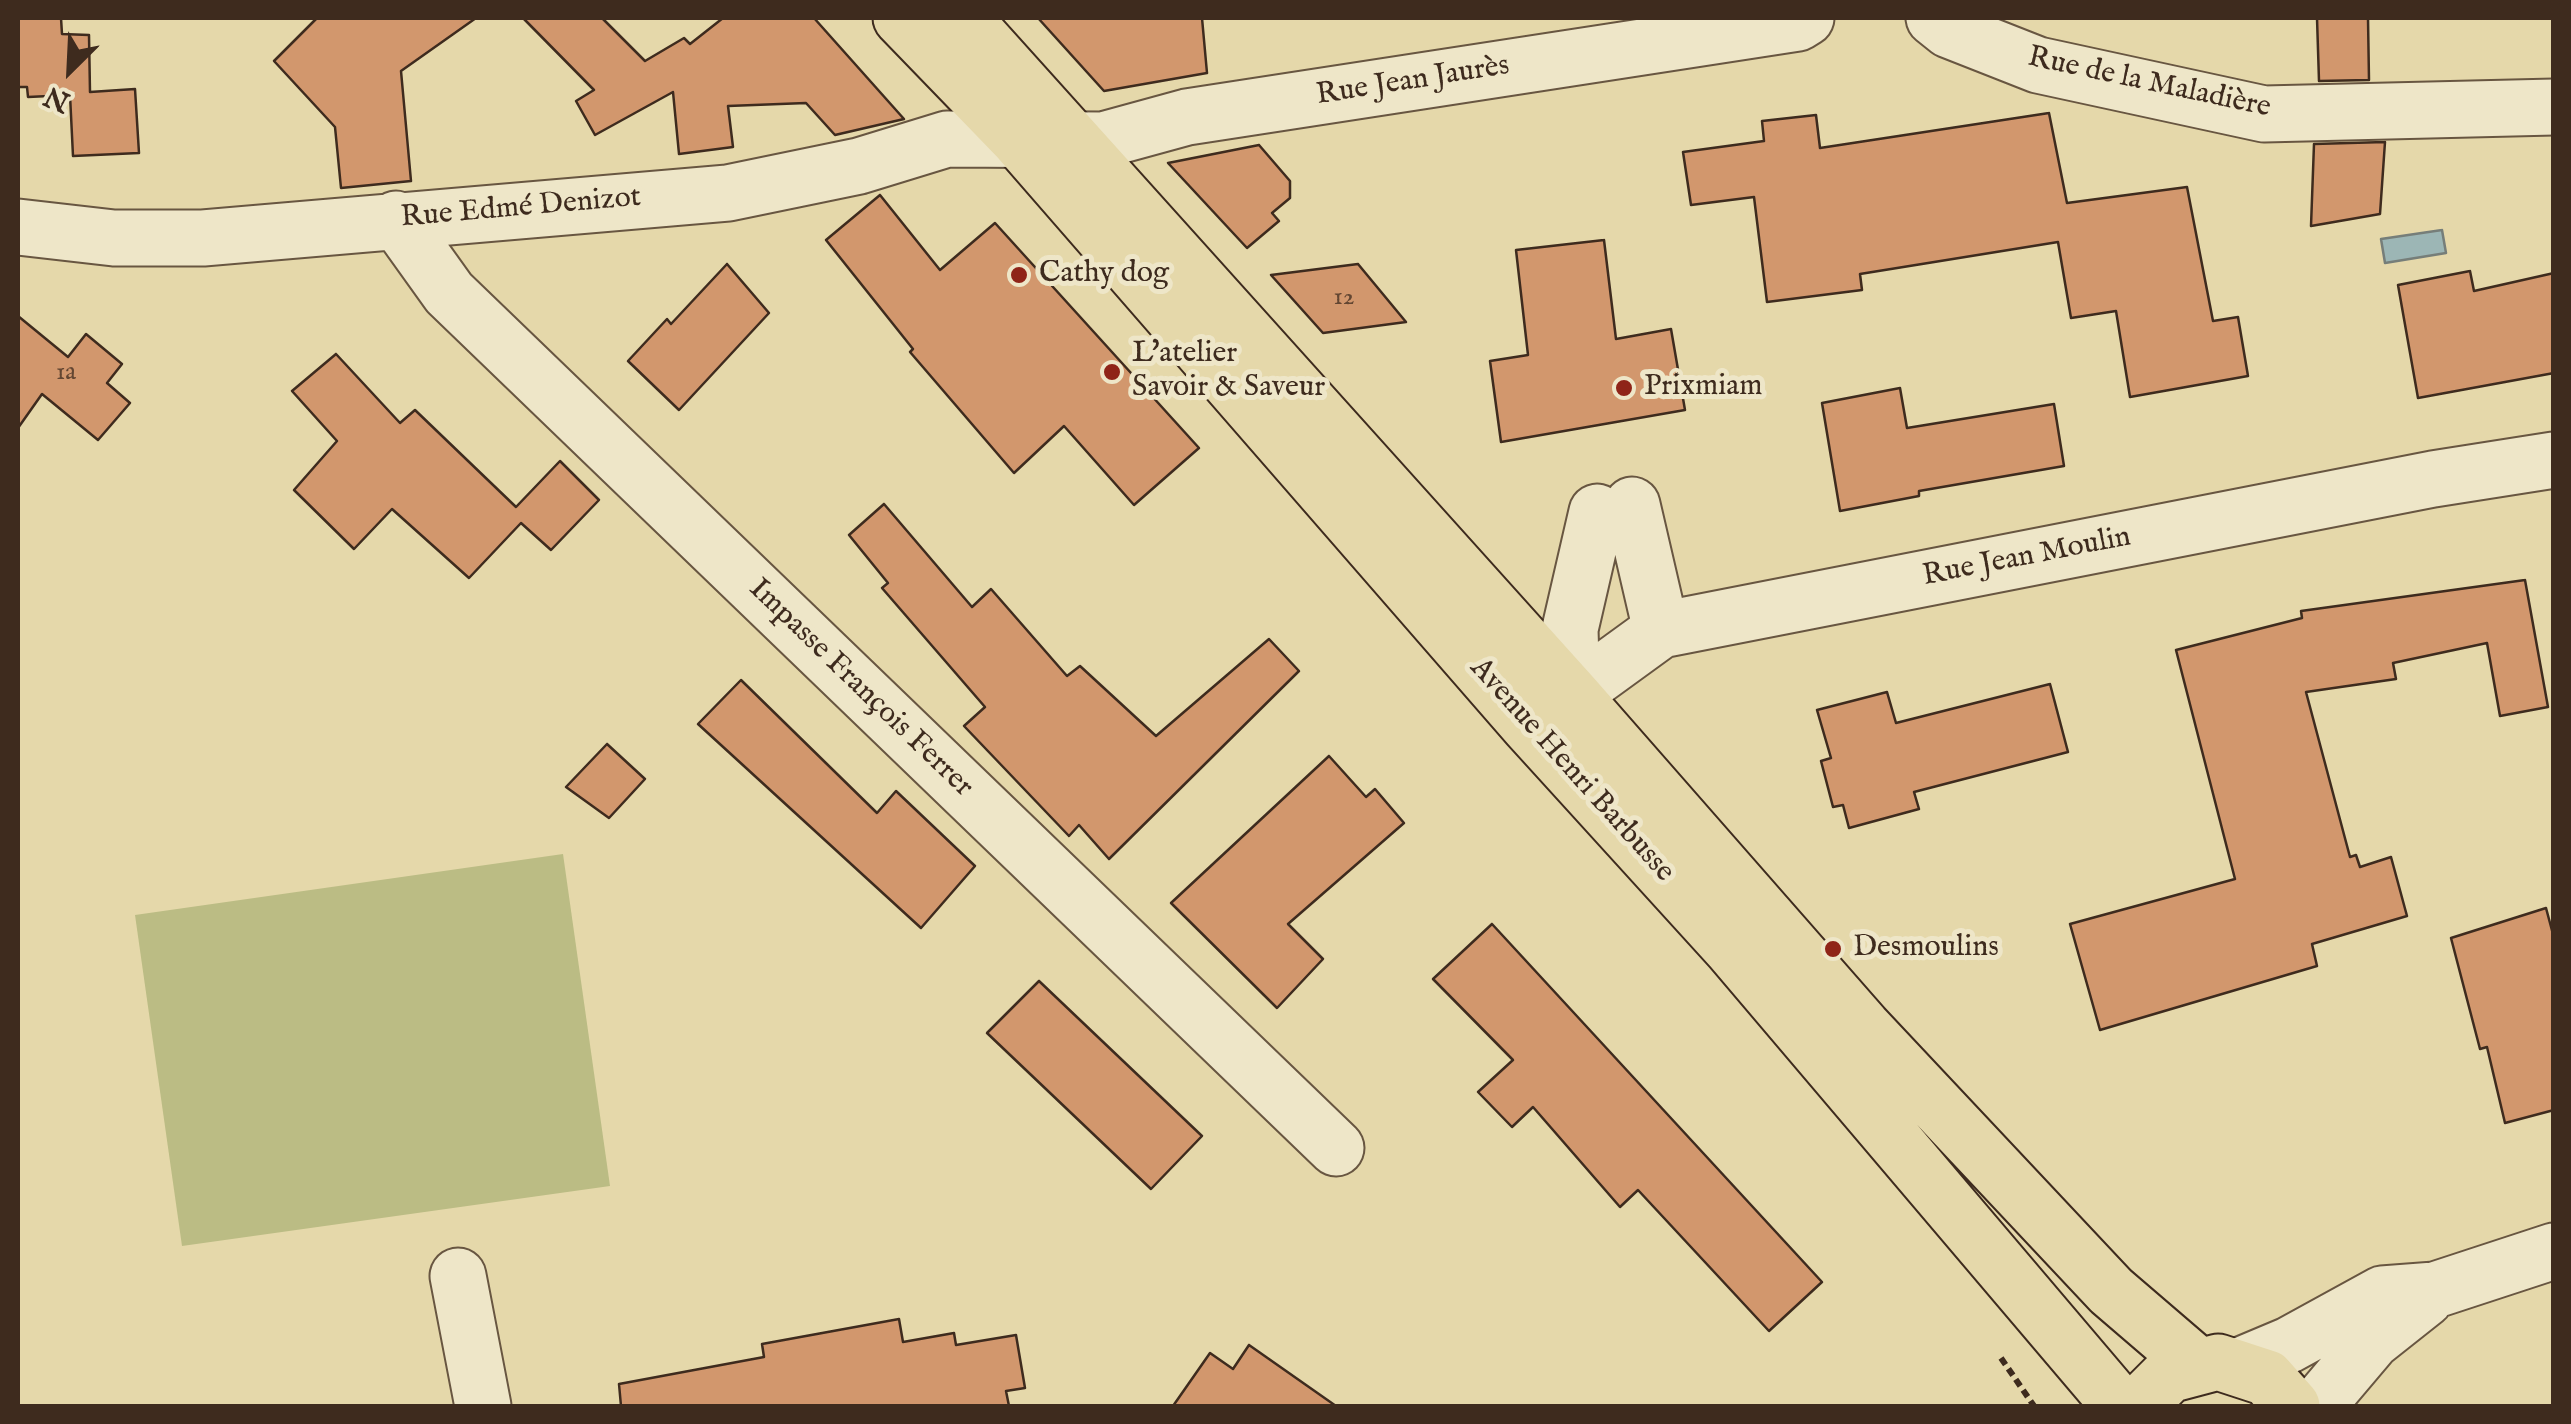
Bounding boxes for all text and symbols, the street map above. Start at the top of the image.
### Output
north arrow [20,20,120,120]
street label: Rue de la Maladière [2024,41,2274,127]
street label: Rue Jean Jaurès [1314,49,1512,115]
text: N [39,77,76,119]
street label: Rue Edmé Denizot [399,181,643,237]
place label: Cathy dog [1039,257,1169,293]
marker: Cathy dog [1008,264,1030,286]
house number: 12 [1333,284,1355,314]
place label: L'atelier Savoir & Saveur [1132,337,1325,408]
house number: 1a [56,359,76,389]
marker: L'atelier Savoir & Saveur [1101,361,1123,383]
place label: Prixmiam [1644,370,1762,406]
marker: Prixmiam [1613,377,1635,399]
street label: Rue Jean Moulin [1920,520,2134,596]
street label: Impasse François Ferrer [740,572,980,806]
street label: Avenue Henri Barbusse [1461,652,1681,890]
place label: Desmoulins [1853,931,1999,967]
marker: Desmoulins [1822,938,1844,960]

